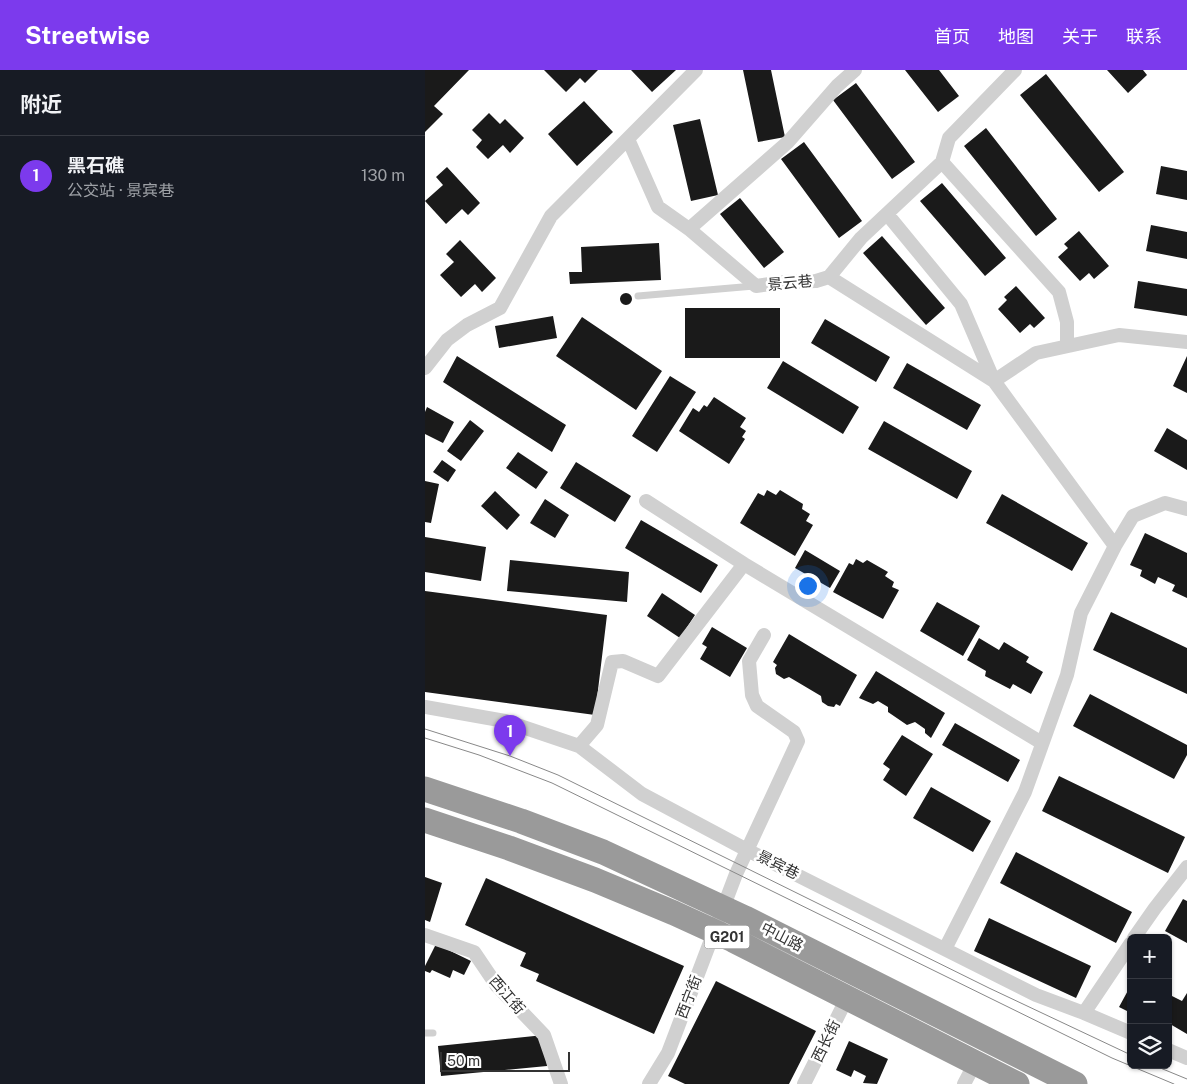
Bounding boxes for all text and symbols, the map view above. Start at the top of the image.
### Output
text: Streetwise [25,21,150,49]
text: 首页 [934,26,970,47]
text: 地图 [998,26,1034,47]
text: 关于 [1062,26,1098,47]
text: 联系 [1126,26,1162,47]
text: 附近 [20,92,62,117]
text: 黑石礁 [67,154,124,176]
text: 1 [33,166,39,185]
text: 130 m [361,166,405,185]
text: 公交站 · 景宾巷 [67,181,174,200]
street label: 景云巷 [767,272,813,293]
your location [795,573,821,599]
pin: 1 [494,715,526,756]
street label: 景宾巷 [754,847,802,882]
street label: 中山路 [758,919,806,954]
road number: G201 [705,926,749,949]
map controls [1127,934,1172,1069]
button: + [1127,934,1172,979]
street label: 西江街 [486,972,529,1017]
street label: 西宁街 [673,973,705,1021]
button: − [1127,979,1172,1024]
street label: 西长街 [808,1017,843,1065]
button: layers [1127,1024,1172,1069]
scale bar [440,1049,570,1072]
text: 50 m [447,1053,480,1069]

